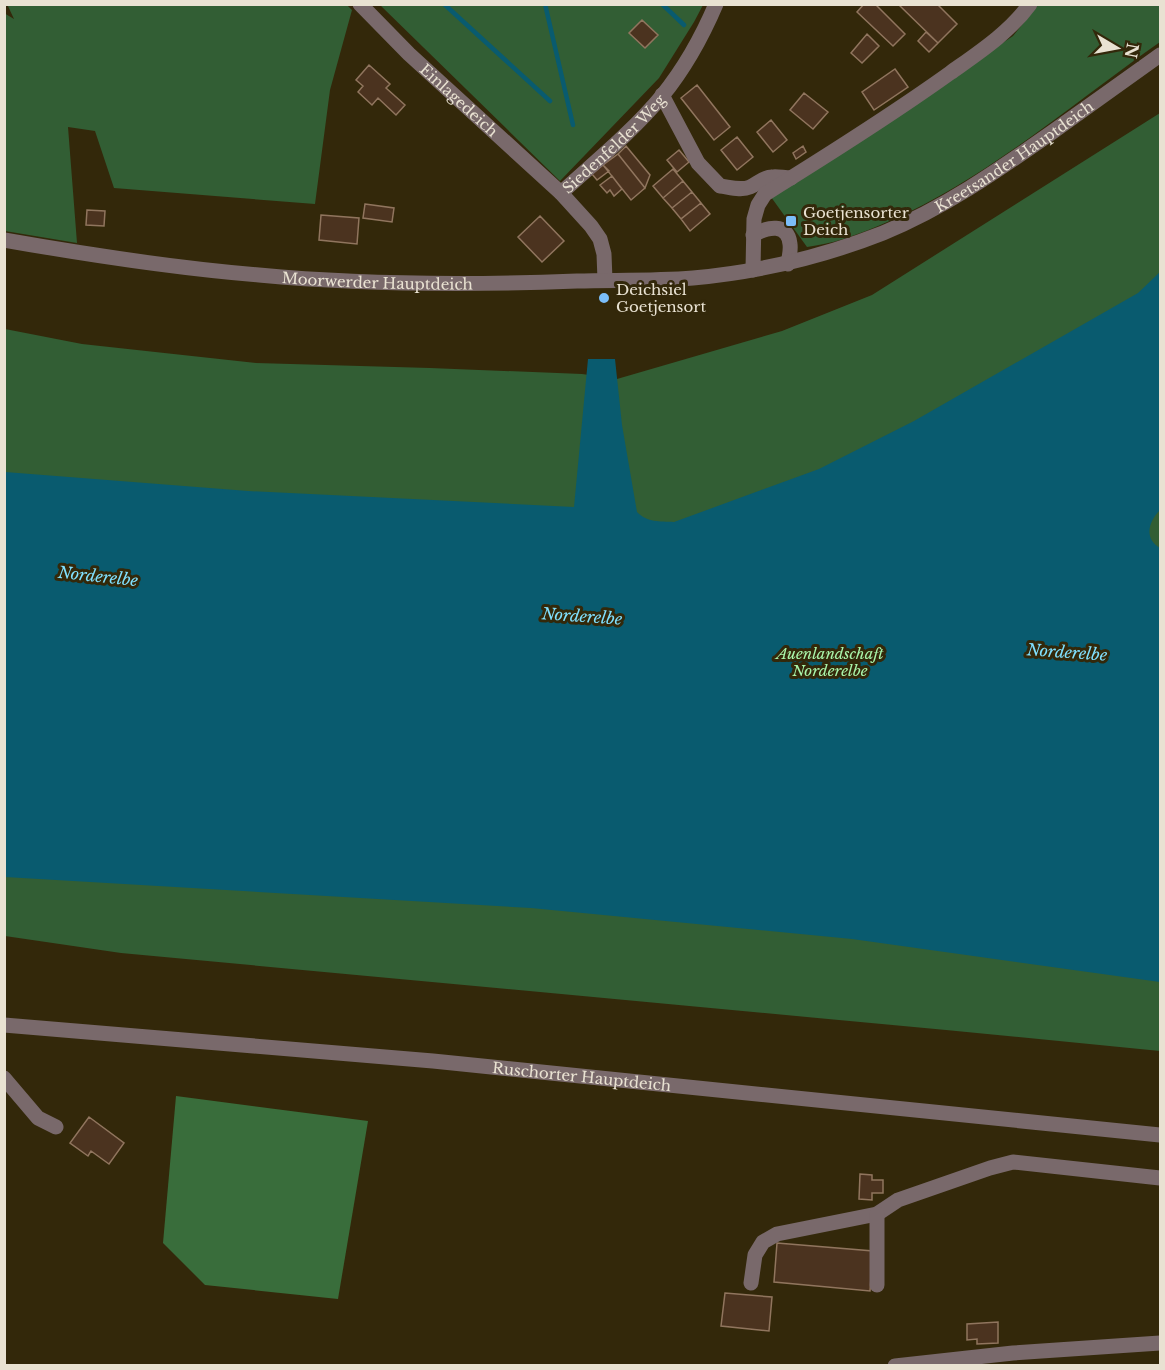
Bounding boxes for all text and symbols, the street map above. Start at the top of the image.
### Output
north arrow [1087,18,1147,78]
text: N [1121,41,1143,60]
street label: Einlagedeich [416,59,502,140]
street label: Siedenfelder Weg [558,89,670,197]
street label: Kreetsander Hauptdeich [931,96,1097,216]
place label: Goetjensorter Deich [803,203,910,239]
marker: Goetjensorter Deich [784,214,798,228]
street label: Moorwerder Hauptdeich [281,268,473,293]
place label: Deichsiel Goetjensort [616,280,706,316]
marker: Deichsiel Goetjensort [597,291,611,305]
water label: Norderelbe [56,562,140,590]
water label: Norderelbe [540,603,623,629]
water label: Norderelbe [1025,639,1108,665]
park label: Auenlandschaft Norderelbe [774,644,884,680]
street label: Ruschorter Hauptdeich [491,1058,672,1095]

